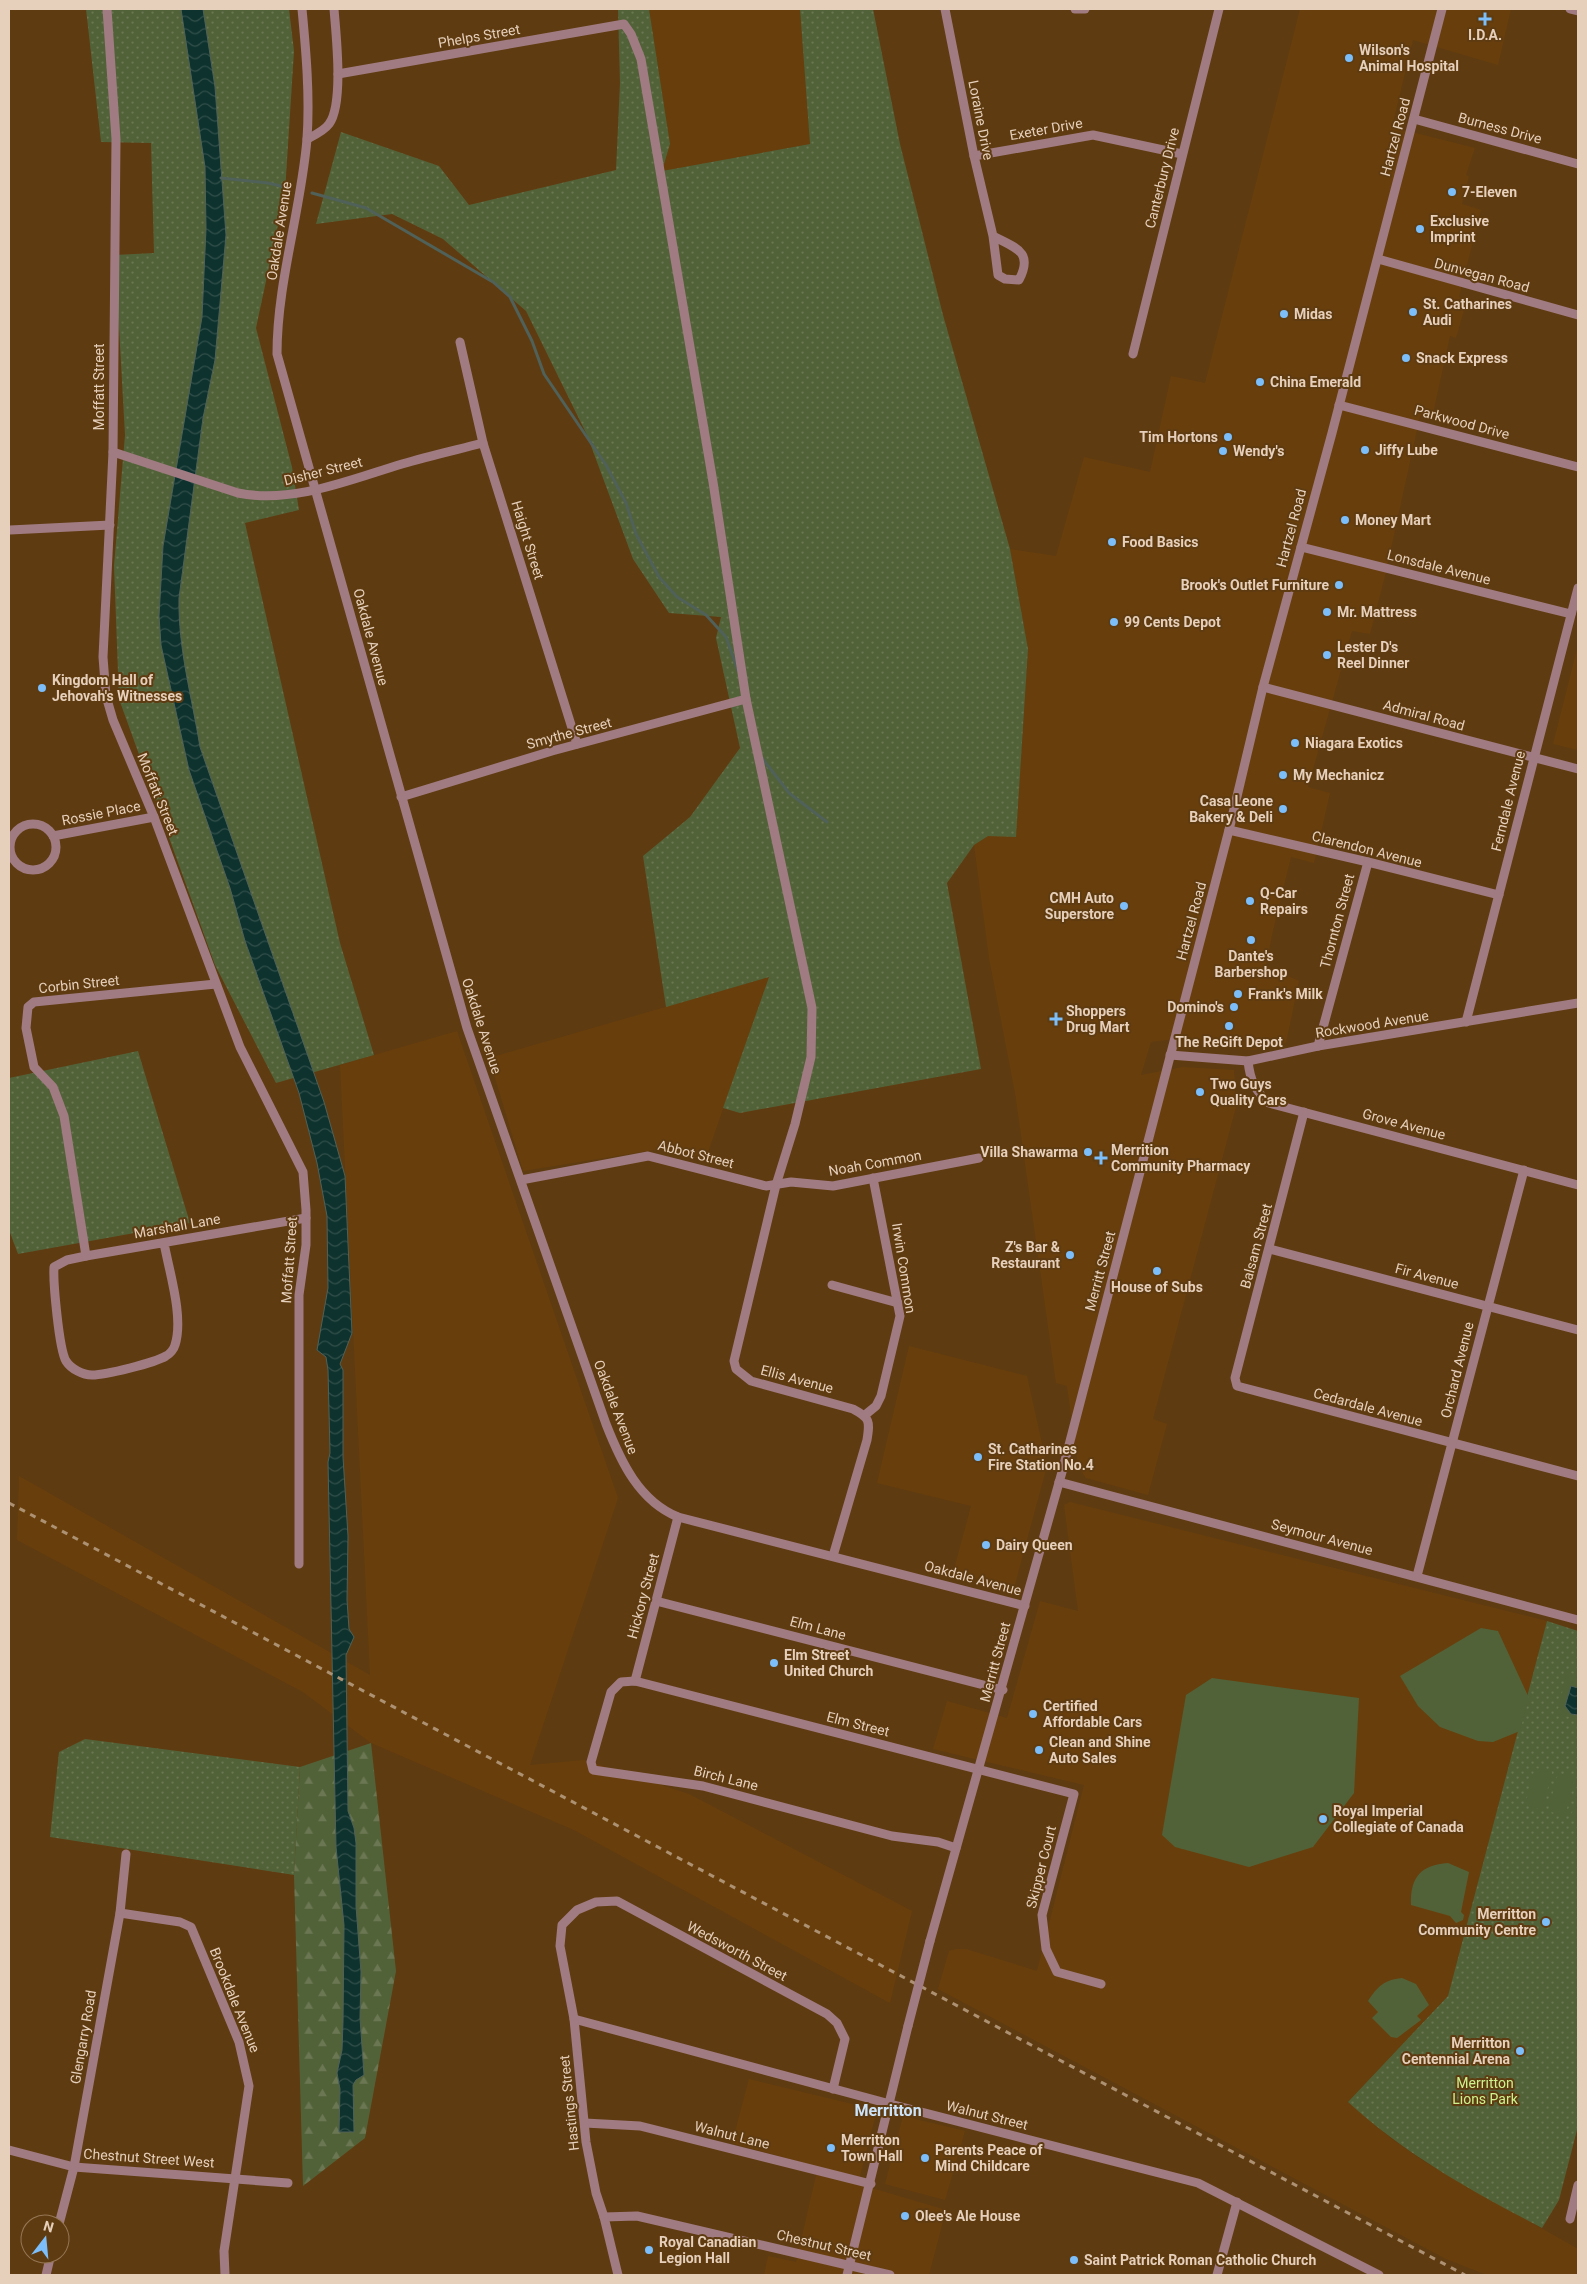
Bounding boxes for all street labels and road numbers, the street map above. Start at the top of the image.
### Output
street label: Phelps Street [437,21,522,51]
street label: Loraine Drive [965,79,997,161]
street label: Hartzel Road [1377,96,1413,178]
street label: Burness Drive [1457,109,1543,147]
street label: Exeter Drive [1008,115,1084,143]
street label: Canterbury Drive [1142,126,1182,230]
street label: Oakdale Avenue [263,180,295,282]
street label: Dunvegan Road [1433,255,1531,295]
street label: Moffatt Street [91,343,107,431]
street label: Parkwood Drive [1413,402,1511,442]
street label: Disher Street [282,453,364,488]
street label: Hartzel Road [1273,487,1309,569]
street label: Haight Street [508,499,548,582]
street label: Lonsdale Avenue [1386,546,1492,588]
street label: Oakdale Avenue [350,587,392,687]
street label: Admiral Road [1381,696,1467,734]
street label: Smythe Street [525,714,614,752]
street label: Ferndale Avenue [1488,749,1528,853]
street label: Moffatt Street [134,751,182,838]
street label: Rossie Place [60,798,142,828]
street label: Clarendon Avenue [1310,828,1424,870]
street label: Thornton Street [1317,872,1357,970]
street label: Hartzel Road [1173,880,1209,962]
street label: Corbin Street [38,972,121,996]
street label: Oakdale Avenue [459,976,505,1076]
street label: Rockwood Avenue [1314,1007,1430,1041]
street label: Grove Avenue [1361,1105,1447,1143]
street label: Abbot Street [656,1137,736,1171]
street label: Noah Common [827,1147,923,1179]
street label: Balsam Street [1237,1201,1275,1290]
street label: Marshall Lane [132,1211,222,1241]
street label: Moffatt Street [278,1216,300,1304]
street label: Irwin Common [889,1222,919,1314]
street label: Merritt Street [1082,1229,1118,1313]
street label: Fir Avenue [1393,1260,1461,1292]
street label: Orchard Avenue [1437,1320,1477,1420]
street label: Oakdale Avenue [591,1358,641,1456]
street label: Ellis Avenue [759,1362,835,1396]
street label: Cedardale Avenue [1312,1385,1424,1429]
street label: Seymour Avenue [1270,1516,1374,1558]
street label: Hickory Street [624,1551,662,1640]
street label: Oakdale Avenue [923,1557,1023,1599]
street label: Elm Lane [788,1613,848,1643]
street label: Merritt Street [977,1620,1013,1704]
street label: Elm Street [825,1708,891,1740]
street label: Birch Lane [692,1762,760,1794]
street label: Skipper Court [1023,1824,1059,1910]
street label: Wedsworth Street [684,1918,790,1984]
street label: Brookdale Avenue [207,1945,263,2055]
street label: Glengarry Road [67,1989,99,2085]
street label: Hastings Street [556,2054,582,2152]
street label: Walnut Street [944,2097,1030,2133]
street label: Walnut Lane [693,2118,771,2152]
street label: Chestnut Street West [83,2145,216,2171]
street label: Chestnut Street [775,2226,873,2264]

